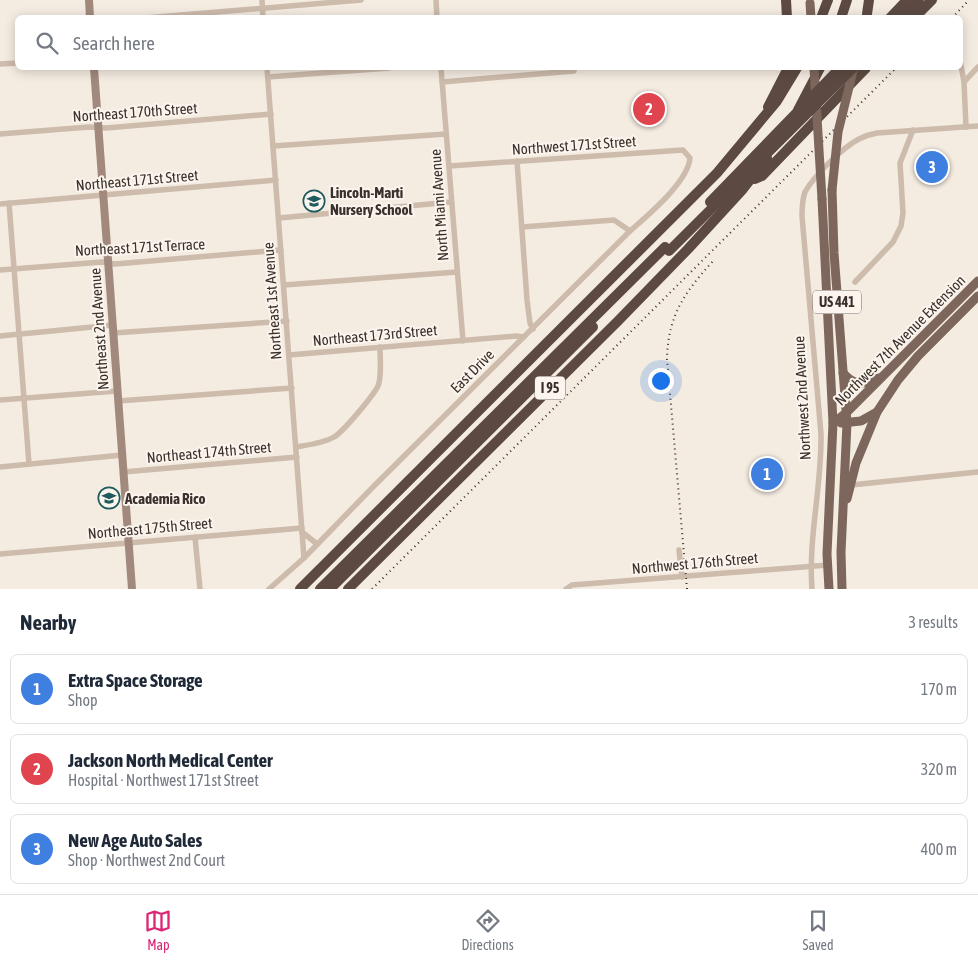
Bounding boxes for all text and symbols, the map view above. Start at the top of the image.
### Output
search box [15,15,963,70]
icon: search [33,29,61,57]
text: Search here [73,32,155,54]
pin: 2 [633,90,665,128]
street label: Northeast 170th Street [72,99,198,125]
street label: Northwest 171st Street [511,132,637,158]
street label: North Miami Avenue [427,148,451,262]
pin: 3 [916,148,948,186]
street label: Northeast 171st Street [75,166,199,194]
place label: Lincoln-Marti Nursery School [330,184,414,218]
school or university icon: Lincoln-Marti Nursery School [302,189,326,213]
street label: Northeast 171st Terrace [74,235,206,259]
street label: Northeast 1st Avenue [259,242,285,360]
street label: Northeast 2nd Avenue [86,267,112,391]
street label: Northwest 7th Avenue Extension [831,271,969,409]
road number: US 441 [813,290,861,314]
street label: Northeast 173rd Street [312,321,438,349]
street label: Northwest 2nd Avenue [790,335,814,460]
street label: East Drive [447,346,497,396]
your location [648,368,674,394]
road number: I 95 [535,376,565,399]
street label: Northeast 174th Street [146,438,272,466]
pin: 1 [751,455,783,493]
school or university icon: Academia Rico [97,486,121,510]
place label: Academia Rico [124,490,206,507]
street label: Northeast 175th Street [87,514,213,542]
street label: Northwest 176th Street [631,549,759,577]
text: Nearby [20,610,76,634]
text: 3 results [908,613,958,631]
text: Extra Space Storage [68,669,203,691]
text: 1 [33,680,41,698]
text: 170 m [921,680,957,698]
text: Shop [68,691,98,709]
text: Jackson North Medical Center [68,749,273,771]
text: 2 [33,760,41,778]
text: 320 m [921,760,957,778]
text: Hospital · Northwest 171st Street [68,771,259,789]
text: New Age Auto Sales [68,829,202,851]
text: 3 [33,840,41,858]
text: 400 m [921,840,957,858]
text: Shop · Northwest 2nd Court [68,851,225,869]
tab: Map [144,907,172,953]
tab: Directions [461,907,514,953]
tab: Saved [803,907,834,953]

